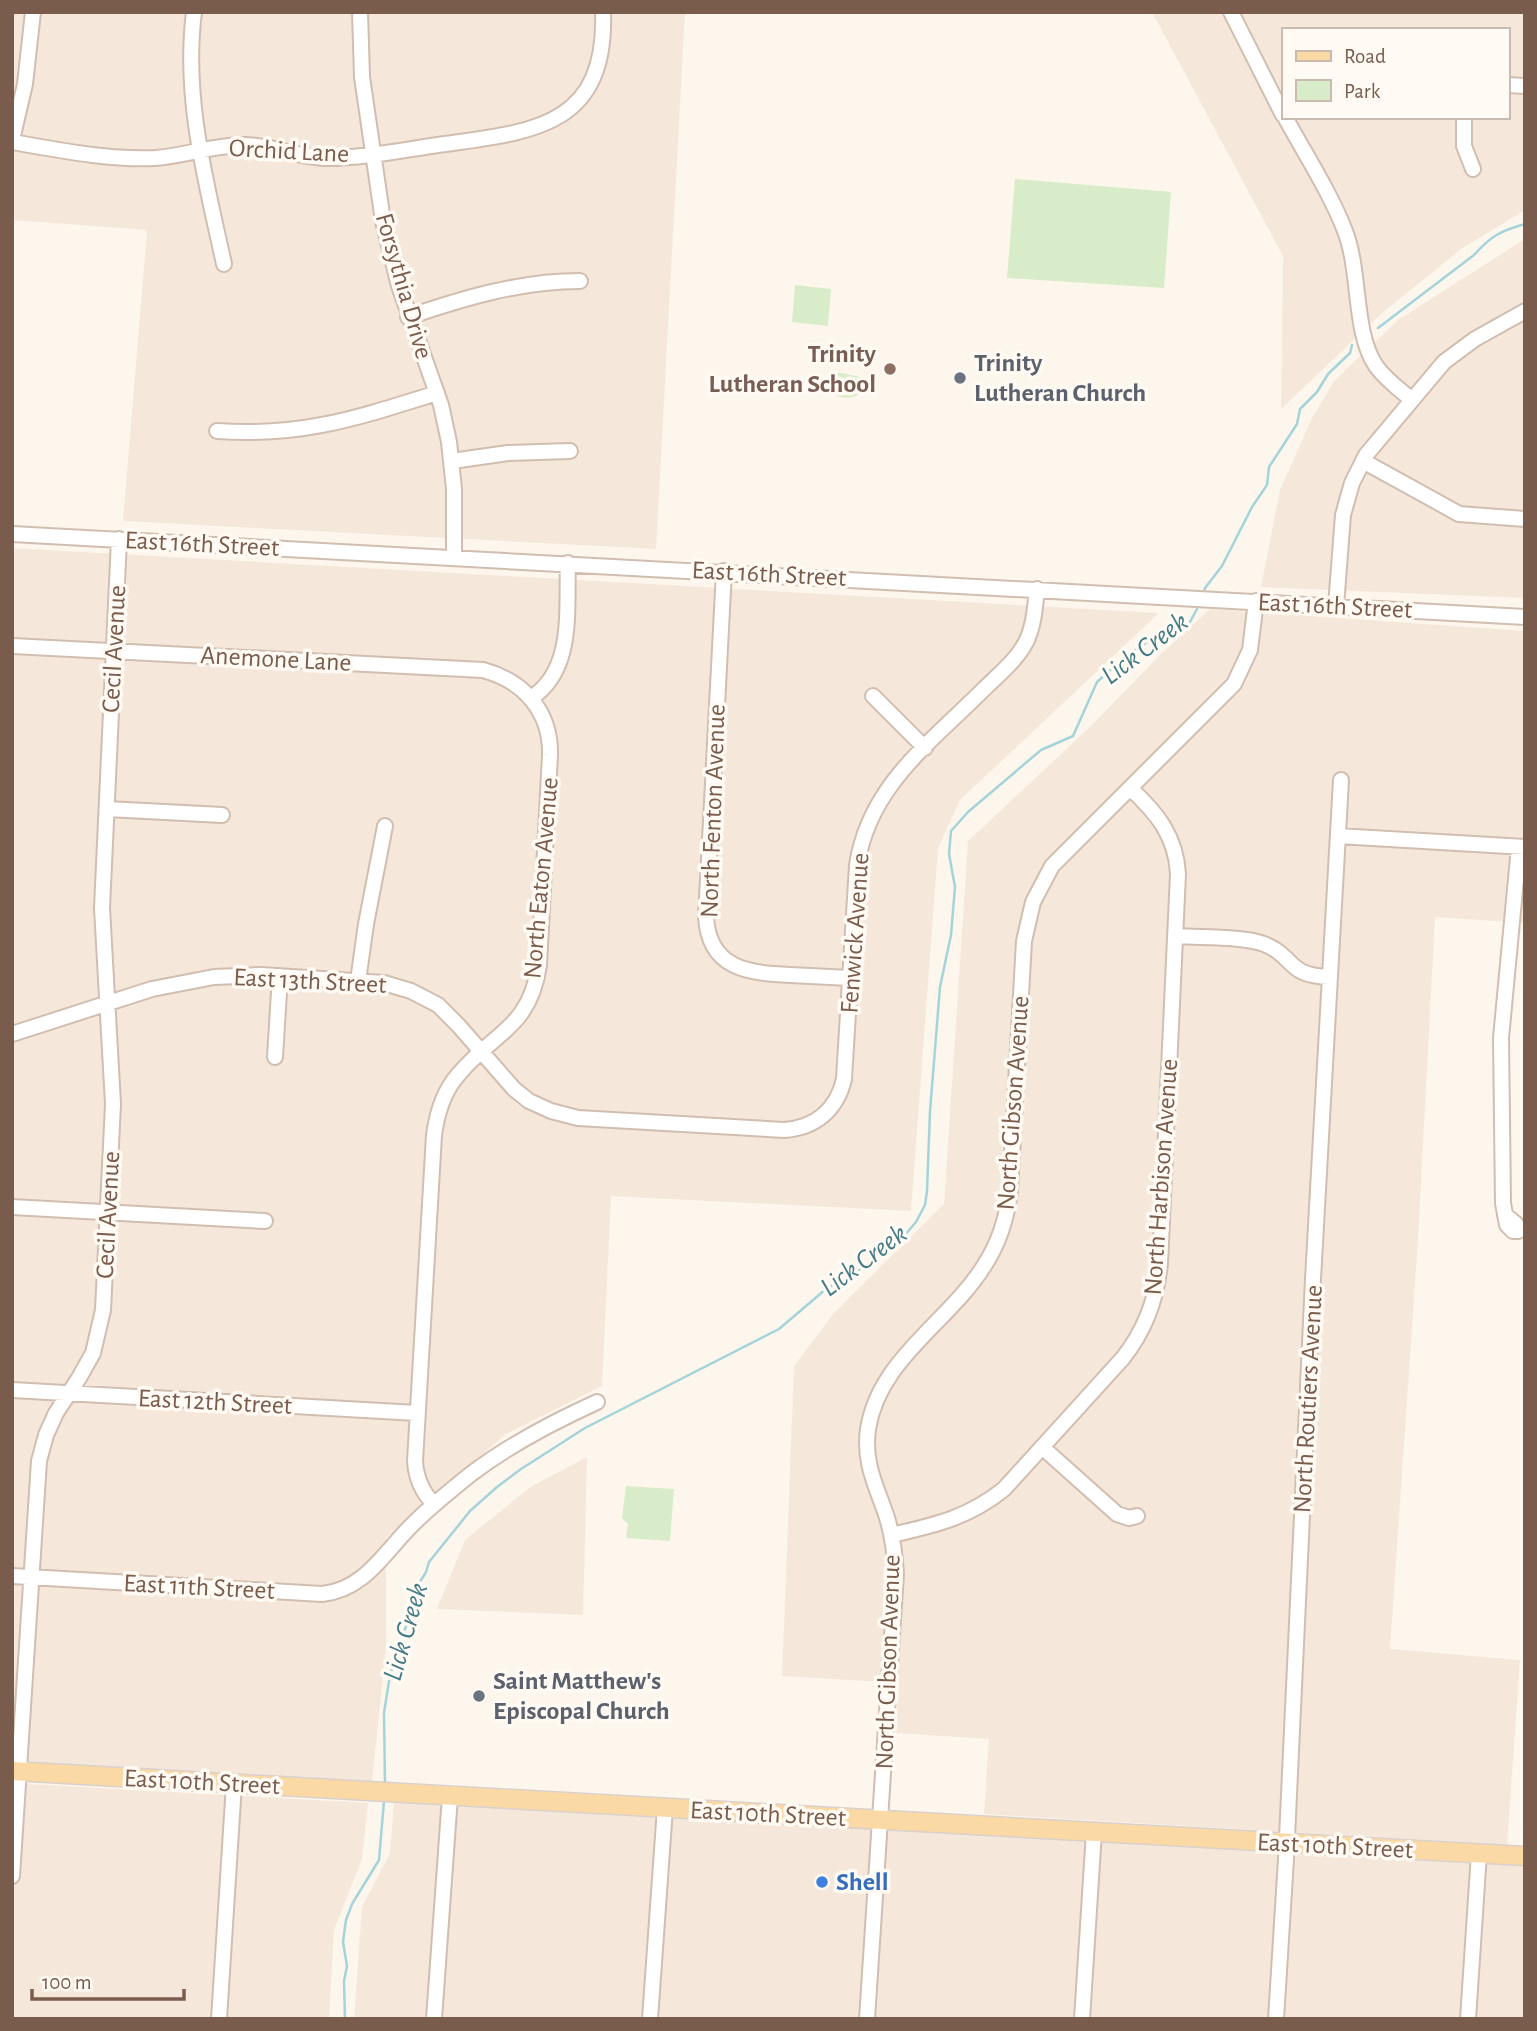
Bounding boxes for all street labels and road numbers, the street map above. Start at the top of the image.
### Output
street label: Orchid Lane [228,135,350,167]
street label: Forsythia Drive [371,210,437,362]
street label: East 16th Street [124,527,280,561]
street label: East 16th Street [691,557,847,591]
street label: Cecil Avenue [98,585,130,713]
street label: East 16th Street [1257,589,1413,623]
street label: Anemone Lane [200,642,352,676]
street label: North Fenton Avenue [696,704,730,918]
street label: North Eaton Avenue [519,776,563,980]
street label: Fenwick Avenue [836,852,874,1014]
street label: East 13th Street [233,964,387,998]
street label: North Gibson Avenue [993,995,1033,1211]
street label: North Harbison Avenue [1140,1058,1182,1296]
street label: Cecil Avenue [92,1151,124,1279]
street label: North Routiers Avenue [1289,1284,1327,1514]
street label: East 12th Street [137,1385,293,1419]
street label: North Gibson Avenue [871,1554,905,1770]
street label: East 11th Street [123,1570,275,1604]
street label: East 10th Street [123,1765,281,1799]
street label: East 10th Street [689,1797,847,1831]
street label: East 10th Street [1256,1829,1414,1863]

